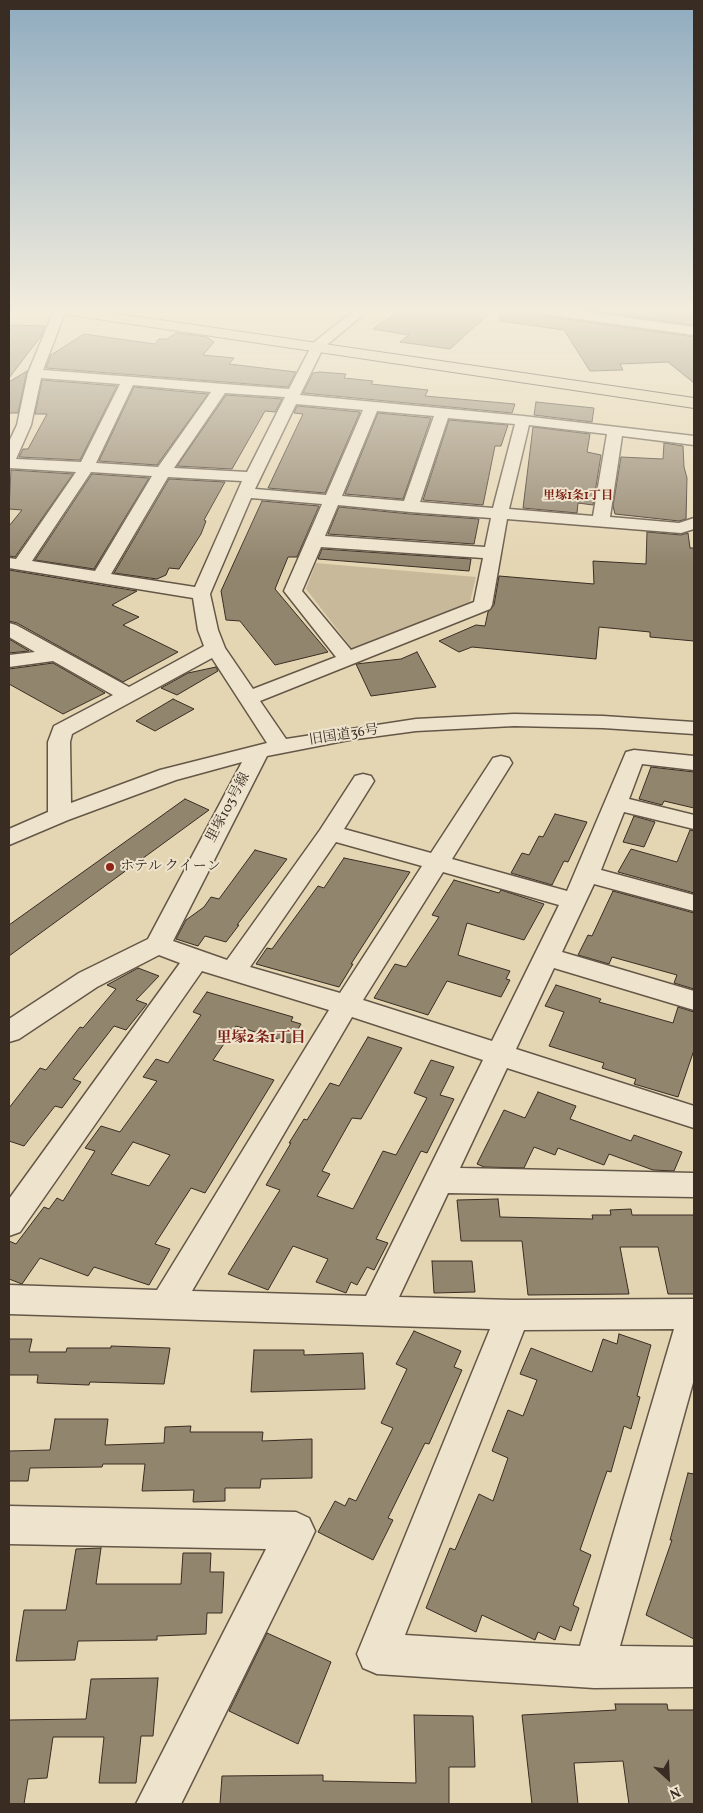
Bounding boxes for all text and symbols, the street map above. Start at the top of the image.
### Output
district label: 里塚1条1丁目 [543,490,613,504]
street label: 旧国道36号 [308,722,380,750]
street label: 里塚103号線 [204,770,254,846]
place label: ホテル クイーン [120,859,221,875]
marker: ホテル クイーン [104,861,116,873]
district label: 里塚2条1丁目 [217,1030,305,1048]
north arrow [643,1753,693,1803]
text: N [666,1781,683,1803]

